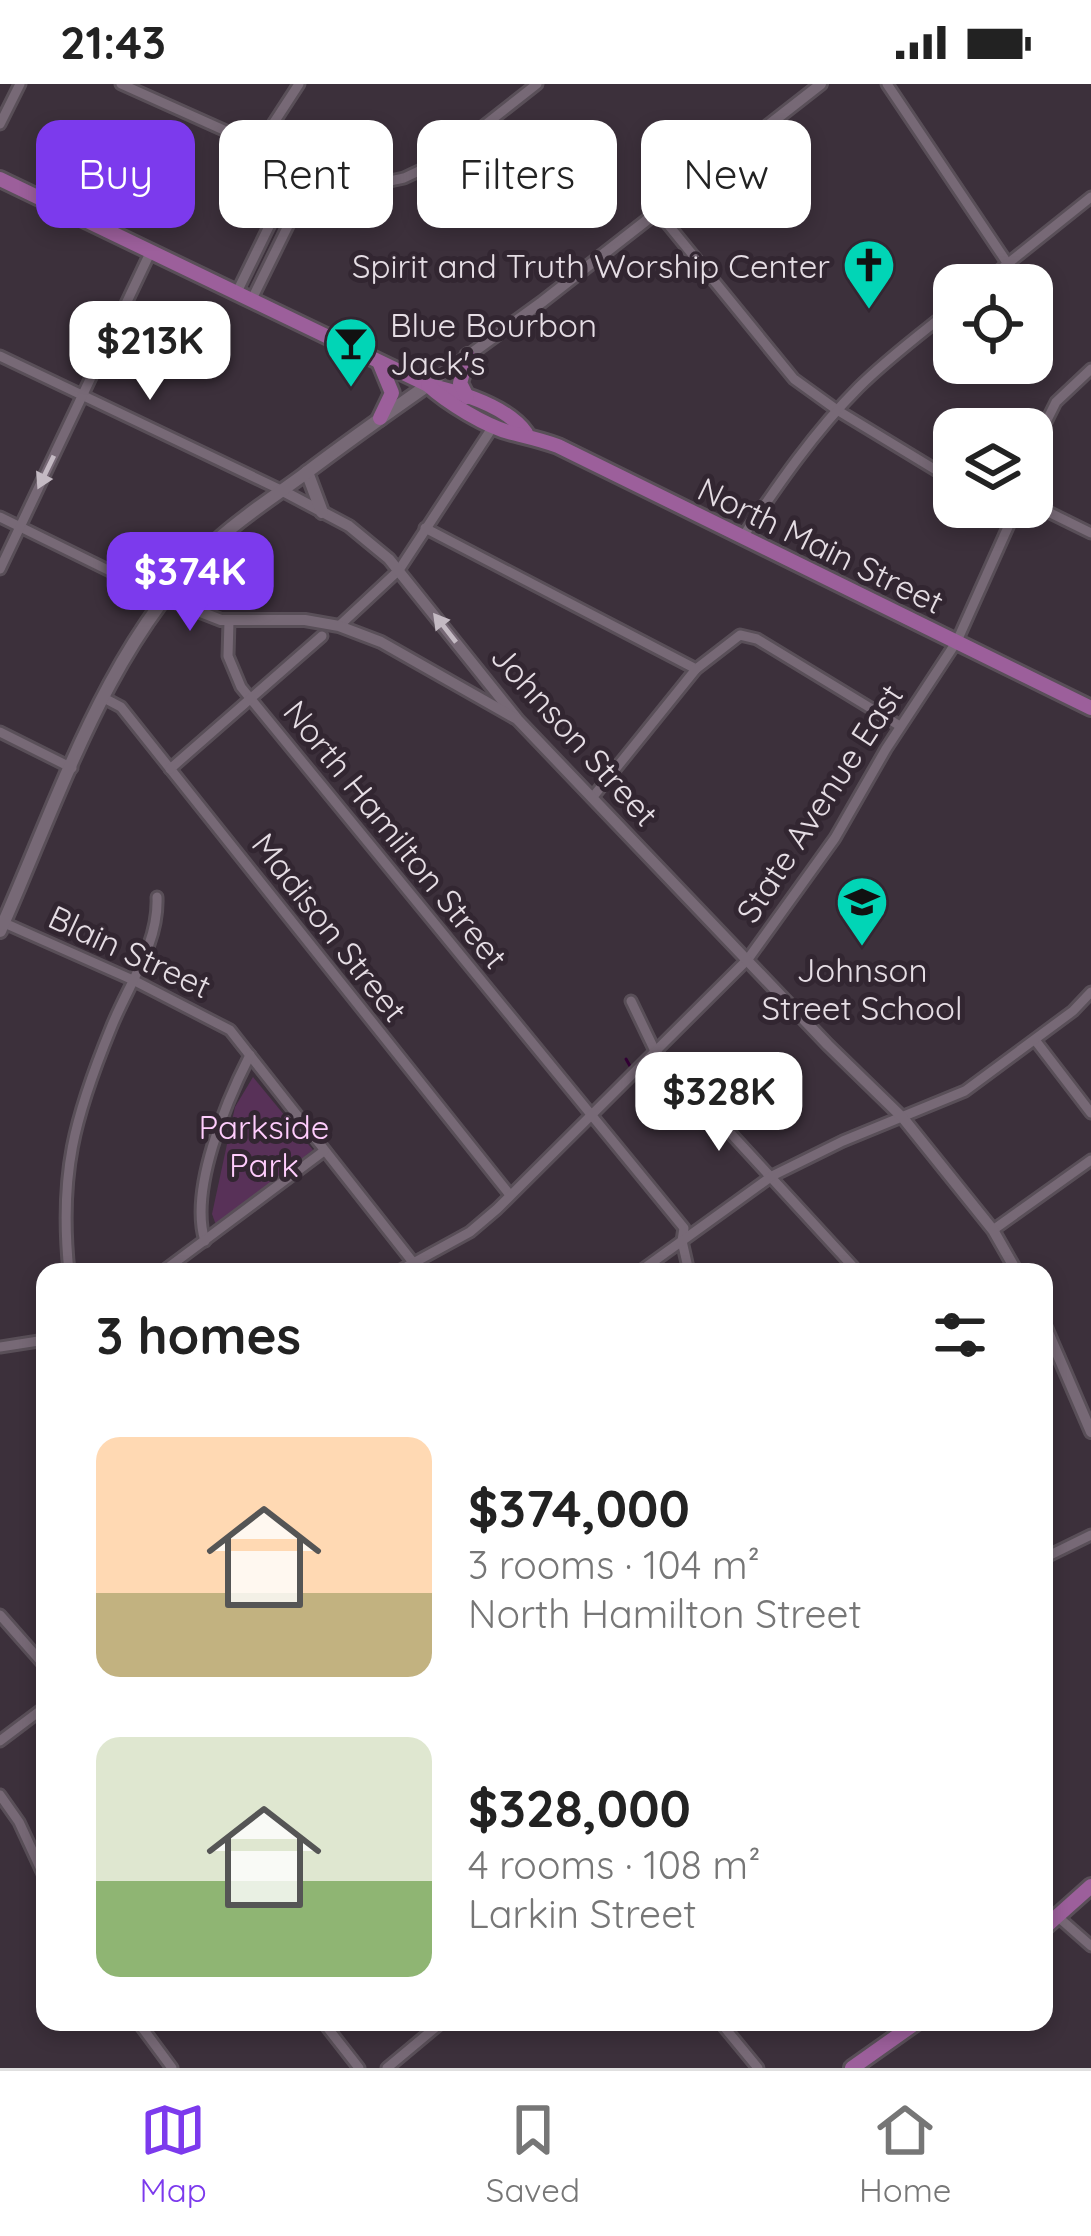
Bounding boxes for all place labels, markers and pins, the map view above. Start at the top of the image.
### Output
church icon: Spirit and Truth Worship Center [841,237,897,311]
place label: Spirit and Truth Worship Center [352,245,830,286]
pin: $213K [66,301,234,403]
place label: Blue Bourbon Jack's [390,304,597,383]
bar icon: Blue Bourbon Jack's [323,315,379,389]
pin: $374K [106,532,274,634]
school or university icon: Johnson Street School [834,874,890,948]
place label: Johnson Street School [761,949,963,1028]
pin: $328K [635,1052,803,1154]

